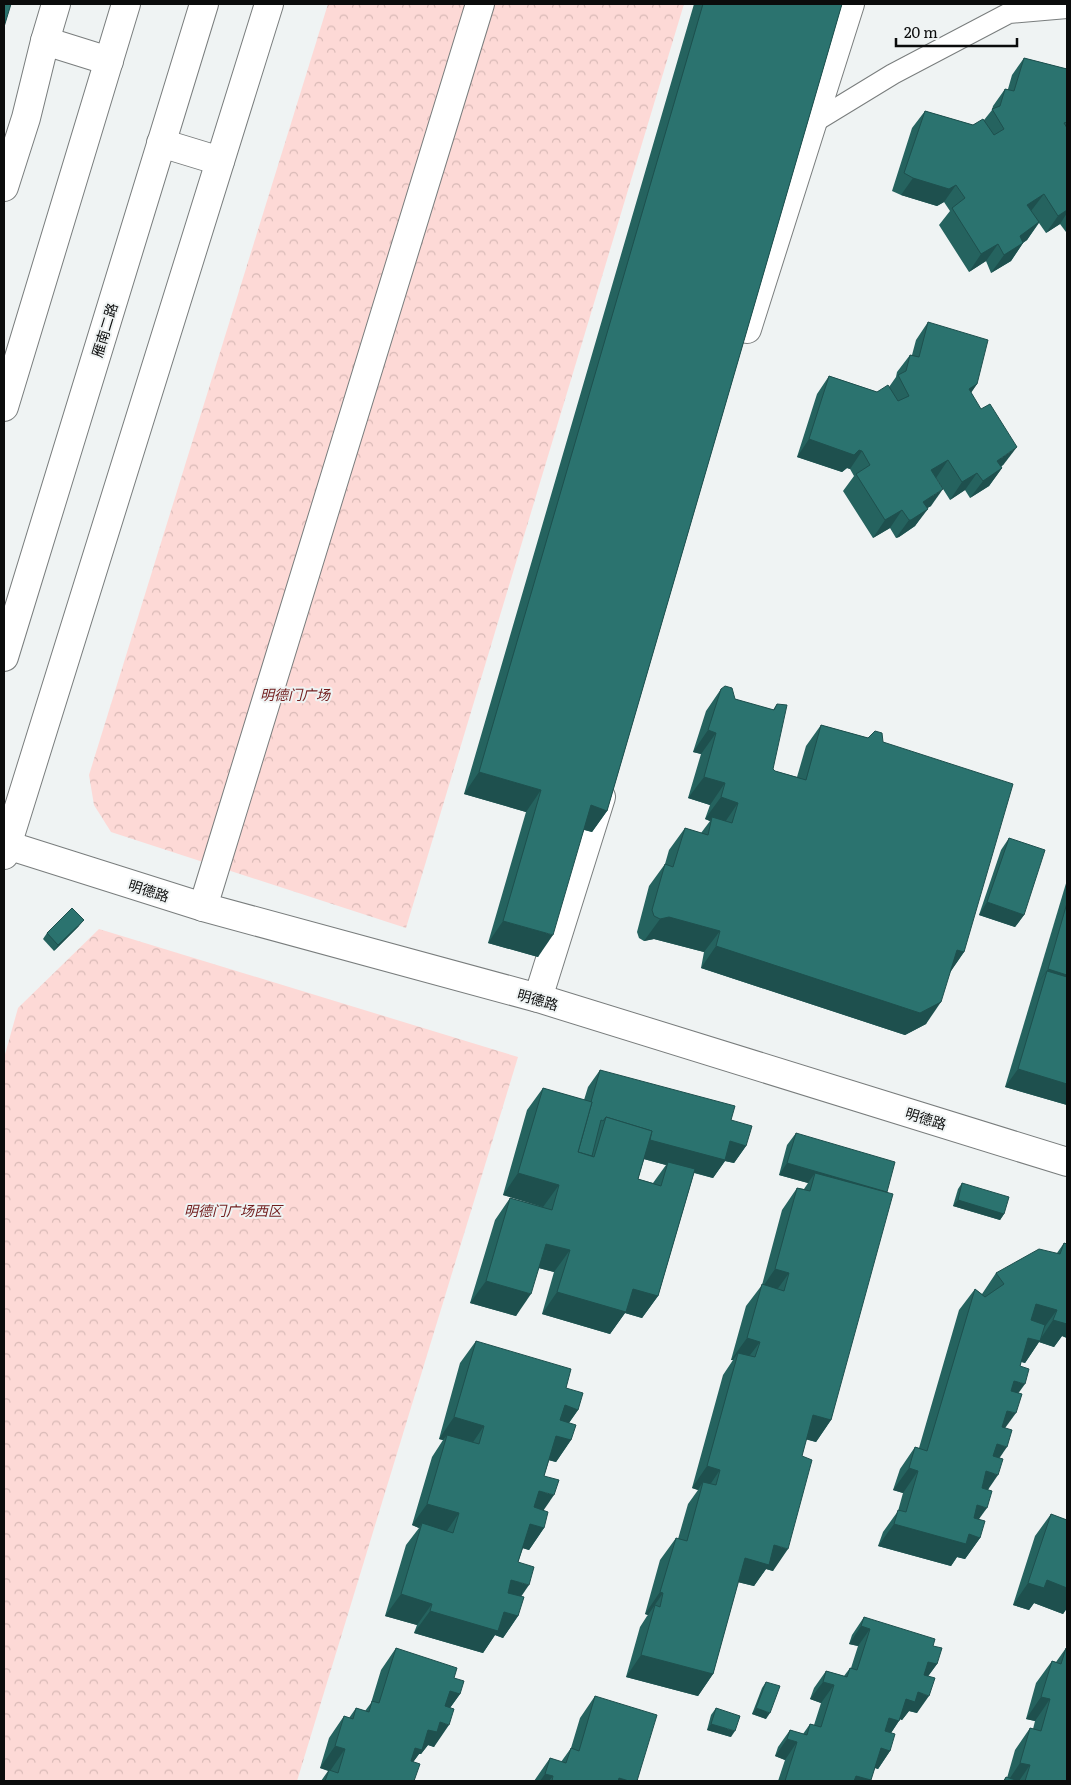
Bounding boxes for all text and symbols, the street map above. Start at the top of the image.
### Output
scale bar [896,15,1017,47]
text: 20 m [904,20,938,43]
street label: 雁南二路 [86,300,122,360]
park label: 明德门广场 [260,684,331,704]
street label: 明德路 [126,874,172,906]
street label: 明德路 [515,984,561,1014]
street label: 明德路 [903,1102,949,1134]
park label: 明德门广场西区 [184,1200,284,1220]

